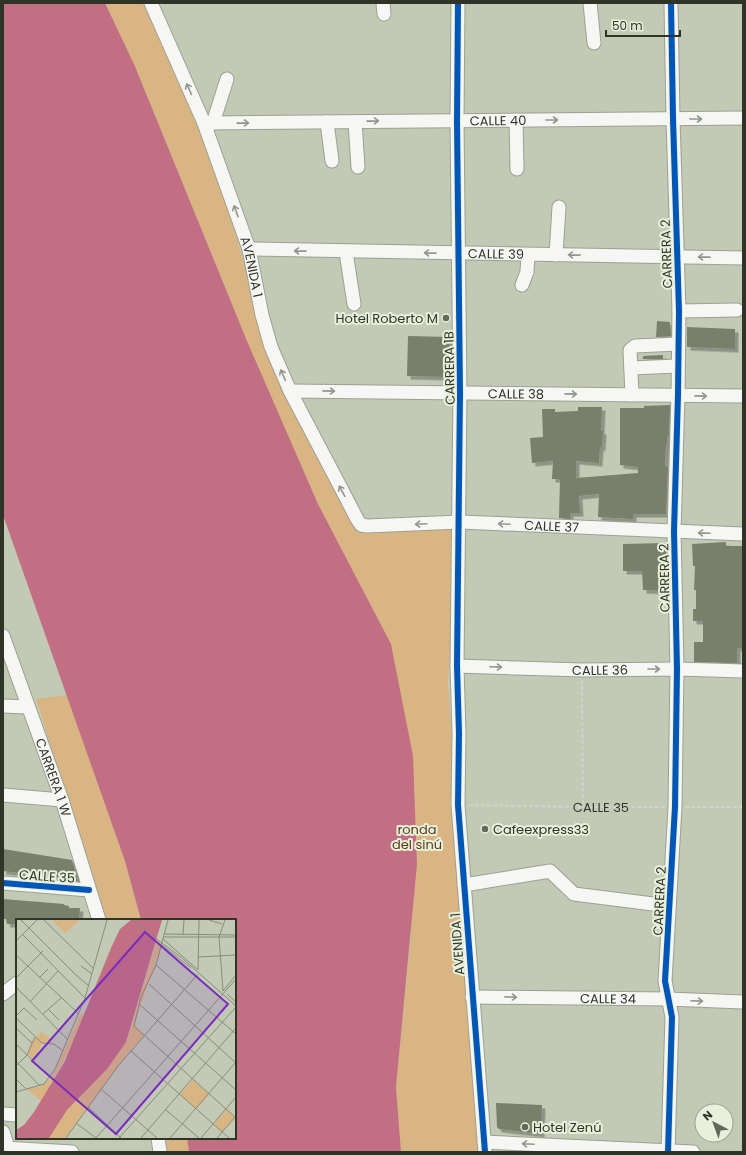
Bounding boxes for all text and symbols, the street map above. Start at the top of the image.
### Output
scale bar [606,12,680,38]
text: 50 m [612,17,643,34]
one-way arrow [185,84,192,96]
street label: CALLE 40 [470,111,526,131]
one-way arrow [689,115,702,123]
one-way arrow [545,116,558,124]
one-way arrow [366,118,379,125]
one-way arrow [236,119,249,126]
one-way arrow [231,205,239,217]
street label: CARRERA 2 [656,219,677,289]
street label: AVENIDA 1 [235,234,267,299]
street label: CALLE 39 [468,244,524,264]
one-way arrow [294,247,307,254]
one-way arrow [424,249,437,257]
one-way arrow [568,251,581,259]
one-way arrow [698,253,711,261]
place label: Hotel Roberto M [336,309,438,328]
marker: Hotel Roberto M [441,313,451,323]
street label: CARRERA 1B [439,331,460,405]
one-way arrow [279,370,286,382]
street label: CALLE 38 [488,384,544,404]
one-way arrow [322,387,335,395]
one-way arrow [564,390,577,398]
one-way arrow [694,392,707,400]
one-way arrow [338,485,345,497]
street label: CALLE 37 [524,516,580,537]
one-way arrow [415,520,428,527]
one-way arrow [498,520,511,527]
one-way arrow [698,529,711,536]
street label: CARRERA 2 [654,543,675,613]
street label: CALLE 36 [572,661,628,680]
one-way arrow [489,663,502,671]
one-way arrow [647,665,660,673]
street label: CARRERA 1 W [31,736,76,819]
street label: CALLE 35 [573,798,629,817]
park label: ronda del sinú [392,820,442,854]
place label: Cafeexpress33 [493,820,589,839]
marker: Cafeexpress33 [480,824,490,834]
street label: CALLE 35 [18,865,76,888]
street label: CARRERA 2 [648,866,671,936]
street label: AVENIDA 1 [446,912,469,976]
inset map [16,919,236,1139]
street label: CALLE 34 [580,989,636,1009]
one-way arrow [504,993,517,1001]
one-way arrow [690,997,703,1004]
north arrow [694,1103,734,1143]
text: N [699,1107,716,1124]
place label: Hotel Zenú [533,1118,602,1137]
marker: Hotel Zenú [520,1122,530,1132]
one-way arrow [522,1140,535,1148]

